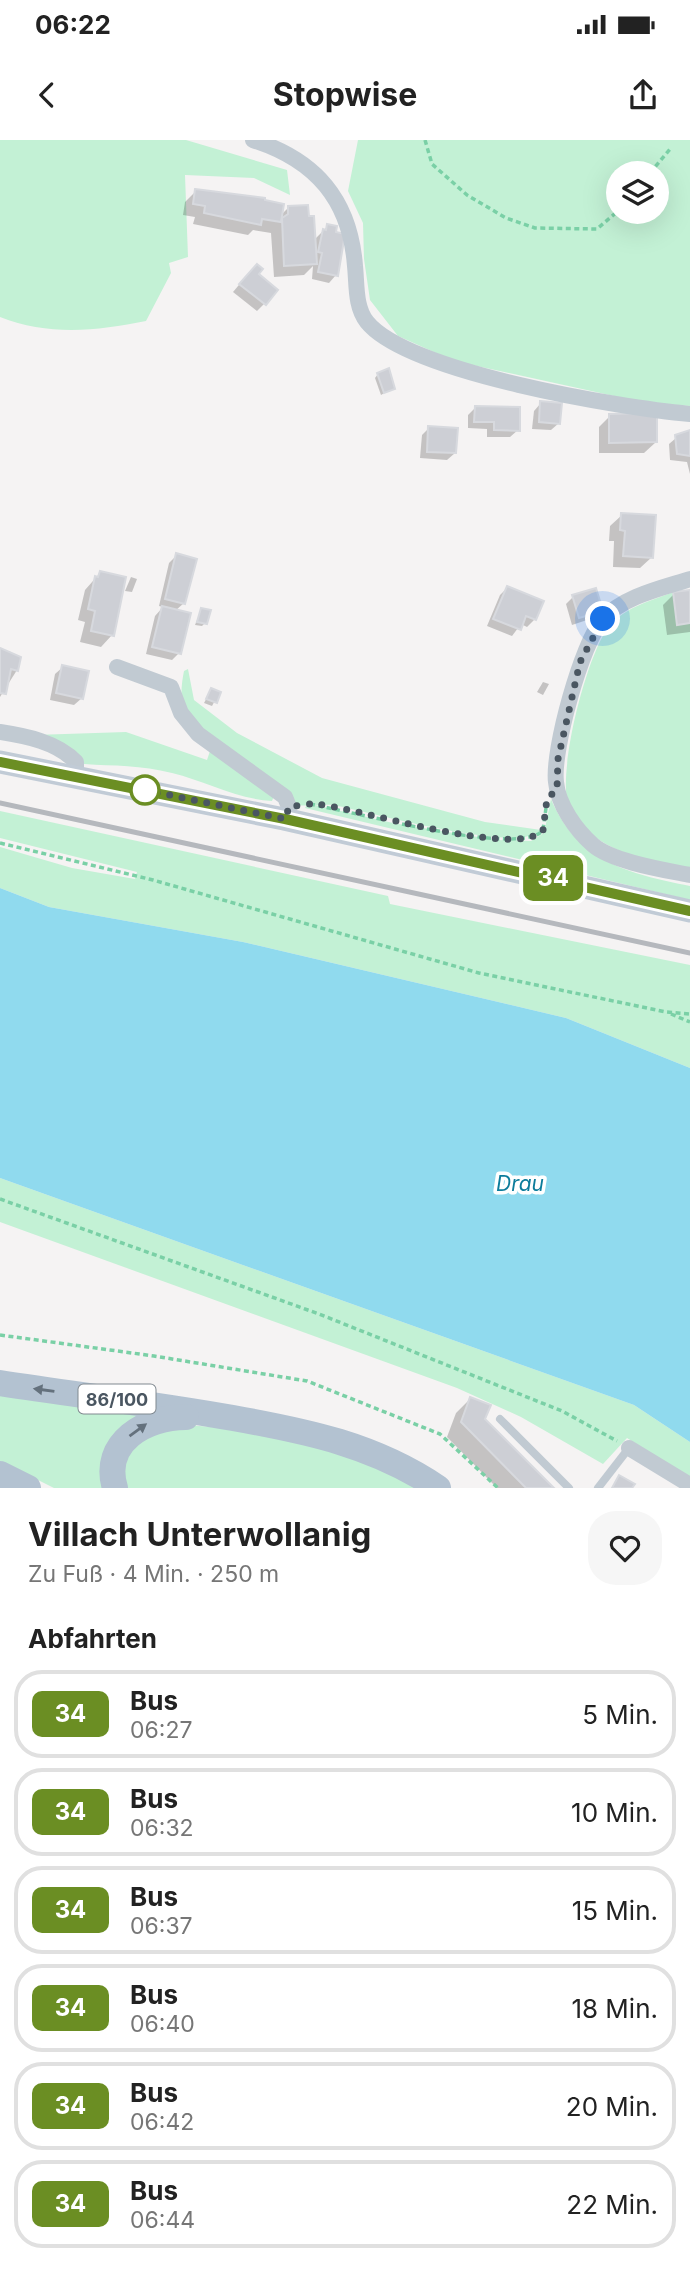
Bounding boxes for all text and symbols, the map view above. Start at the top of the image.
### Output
text: 06:22 [35,9,111,40]
text: Stopwise [273,75,417,114]
icon: back [28,76,66,114]
icon: share [624,76,662,114]
map controls [606,161,669,224]
button: layers [606,161,669,224]
your location [585,601,620,636]
unlabelled marker [130,775,160,805]
line badge: 34 [522,855,584,901]
text: 34 [537,863,569,892]
water label: Drau [496,1171,544,1196]
one-way arrow [33,1384,55,1395]
road number: 86/100 [78,1384,156,1414]
one-way arrow [129,1423,147,1437]
button: heart [588,1511,662,1585]
text: Villach Unterwollanig [28,1514,371,1554]
text: Zu Fuß · 4 Min. · 250 m [28,1560,279,1588]
text: Abfahrten [28,1623,157,1654]
text: Bus [130,1685,178,1716]
text: 34 [55,1699,86,1728]
text: 5 Min. [582,1699,658,1730]
text: 06:27 [130,1716,192,1744]
text: Bus [130,1783,178,1814]
text: 34 [55,1797,86,1826]
text: 10 Min. [571,1797,658,1828]
text: 06:32 [130,1814,194,1842]
text: Bus [130,1881,178,1912]
text: 34 [55,1895,86,1924]
text: 15 Min. [572,1895,658,1926]
text: 06:37 [130,1912,193,1940]
text: Bus [130,1979,178,2010]
text: 34 [55,1993,86,2022]
text: 18 Min. [571,1993,658,2024]
text: 06:40 [130,2010,195,2038]
text: Bus [130,2077,178,2108]
text: 34 [55,2091,86,2120]
text: 20 Min. [566,2091,658,2122]
text: 06:42 [130,2108,194,2136]
text: Bus [130,2175,178,2206]
text: 34 [55,2189,86,2218]
text: 22 Min. [566,2189,658,2220]
text: 06:44 [130,2206,195,2234]

